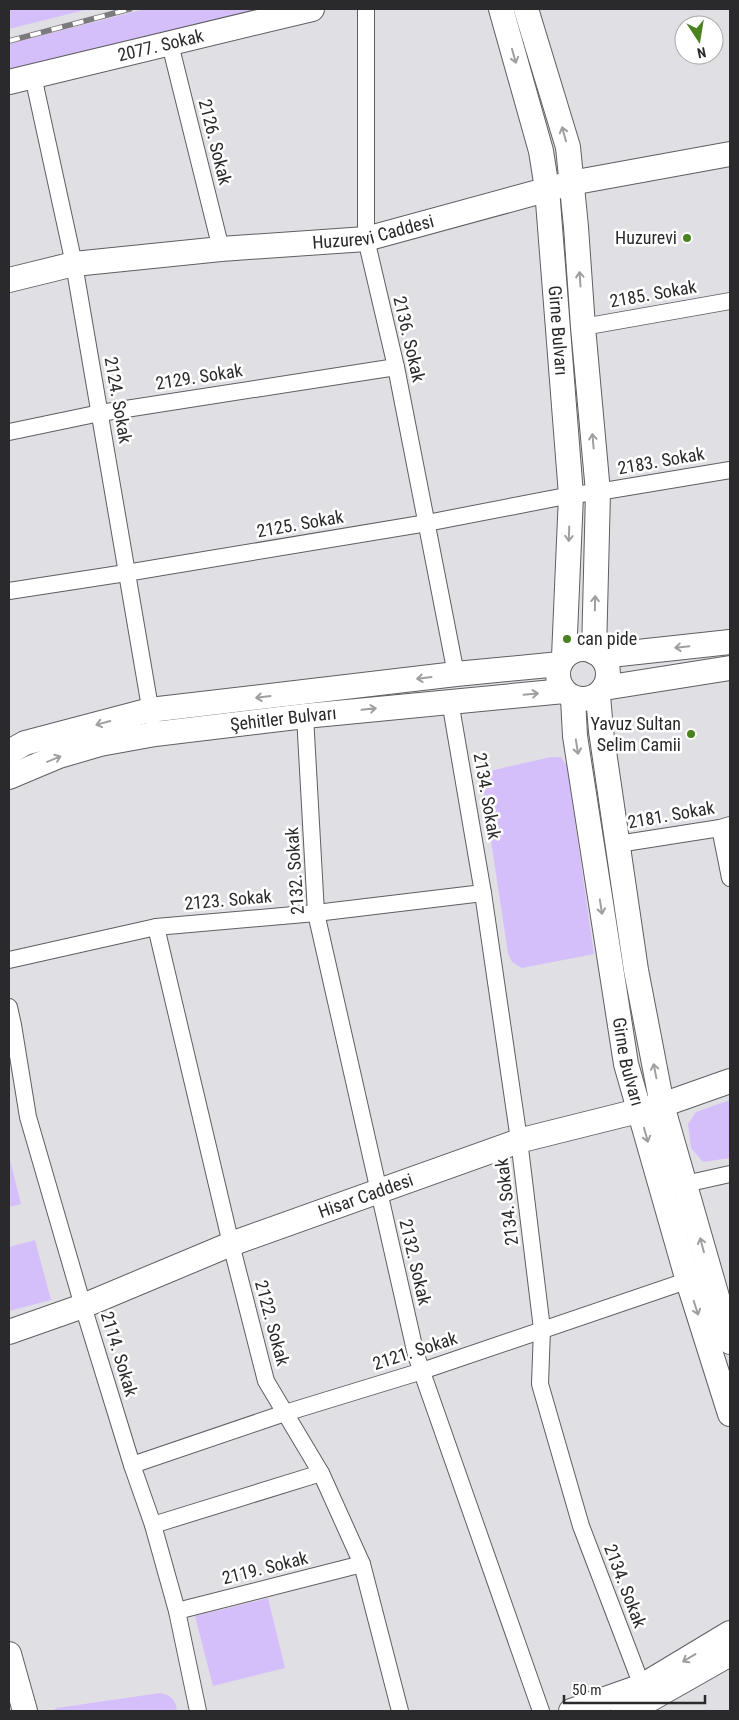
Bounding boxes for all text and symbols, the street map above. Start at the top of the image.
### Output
north arrow [674,15,724,65]
street label: 2077. Sokak [115,24,206,65]
text: N [696,44,708,61]
one-way arrow [510,47,520,63]
street label: 2126. Sokak [195,97,236,187]
one-way arrow [559,127,568,143]
street label: Huzurevi Caddesi [312,210,436,253]
place label: Huzurevi [615,227,677,248]
marker: Huzurevi [681,232,693,244]
one-way arrow [575,271,585,287]
street label: 2185. Sokak [608,276,698,311]
street label: Girne Bulvarı [545,285,573,376]
street label: 2136. Sokak [389,294,430,384]
street label: 2124. Sokak [101,355,136,445]
street label: 2129. Sokak [154,359,244,394]
one-way arrow [589,433,598,449]
street label: 2183. Sokak [616,443,706,478]
street label: 2125. Sokak [255,506,345,541]
one-way arrow [564,526,574,542]
one-way arrow [591,595,600,611]
place label: can pide [577,628,637,649]
marker: can pide [561,633,573,645]
one-way arrow [674,642,690,652]
one-way arrow [417,673,433,683]
one-way arrow [523,689,539,699]
one-way arrow [255,692,271,702]
street label: Şehitler Bulvarı [229,702,337,735]
one-way arrow [361,705,377,714]
place label: Yavuz Sultan Selim Camii [590,713,681,755]
one-way arrow [95,719,111,728]
marker: Yavuz Sultan Selim Camii [685,728,697,740]
one-way arrow [572,738,582,754]
street label: 2134. Sokak [470,751,505,841]
one-way arrow [46,753,61,763]
street label: 2181. Sokak [626,797,716,832]
street label: 2132. Sokak [281,827,308,915]
street label: 2123. Sokak [183,885,273,914]
one-way arrow [596,899,606,915]
street label: Girne Bulvarı [609,1016,648,1108]
one-way arrow [650,1064,660,1080]
one-way arrow [642,1127,651,1143]
street label: 2134. Sokak [491,1157,522,1247]
street label: Hisar Caddesi [315,1169,416,1222]
street label: 2132. Sokak [395,1217,436,1307]
one-way arrow [696,1238,706,1254]
street label: 2122. Sokak [251,1278,294,1368]
one-way arrow [692,1299,702,1315]
street label: 2114. Sokak [97,1309,142,1399]
street label: 2121. Sokak [370,1327,460,1374]
street label: 2134. Sokak [600,1541,651,1630]
street label: 2119. Sokak [220,1547,310,1588]
one-way arrow [682,1653,696,1663]
scale bar [564,1672,705,1704]
text: 50 m [572,1681,602,1699]

